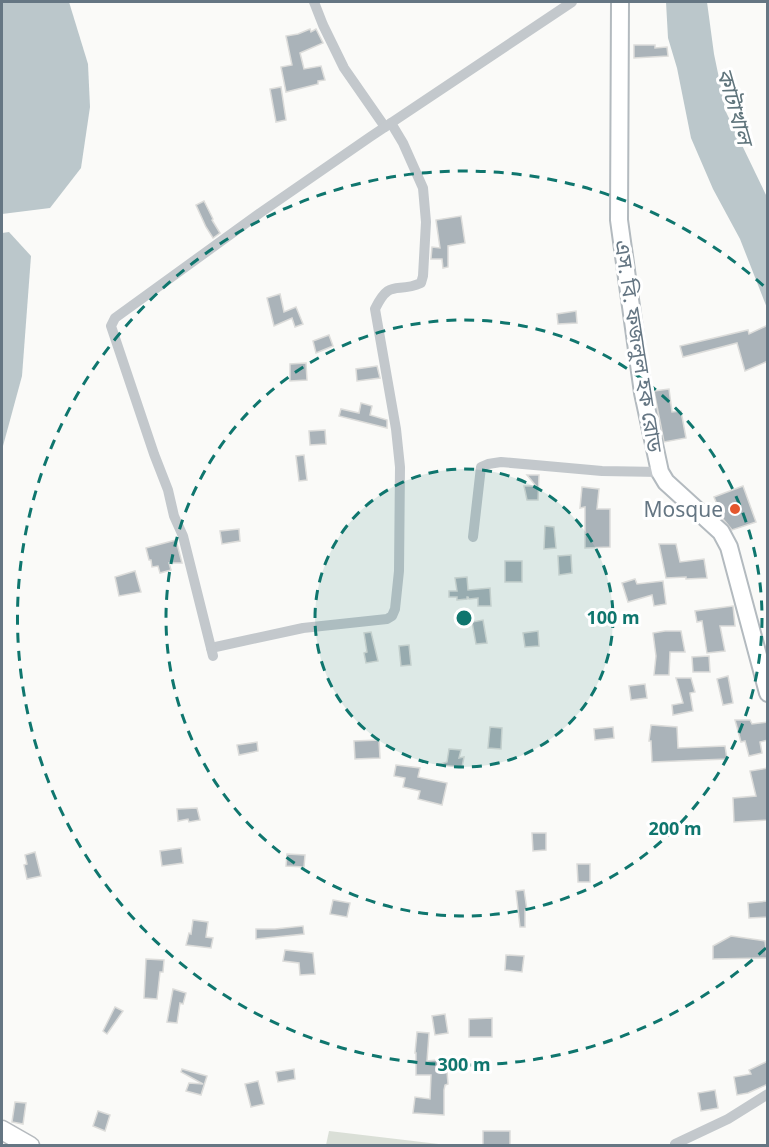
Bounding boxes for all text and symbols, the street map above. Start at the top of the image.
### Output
water label: কাটাখাল [711,64,762,151]
street label: এস. বি. ফজলুল হক রোড [608,238,670,455]
place label: Mosque [643,495,723,523]
marker: Mosque [728,502,742,516]
text: 100 m [586,605,640,629]
centre of rings [454,608,474,628]
text: 200 m [648,816,702,840]
text: 300 m [437,1052,491,1076]

